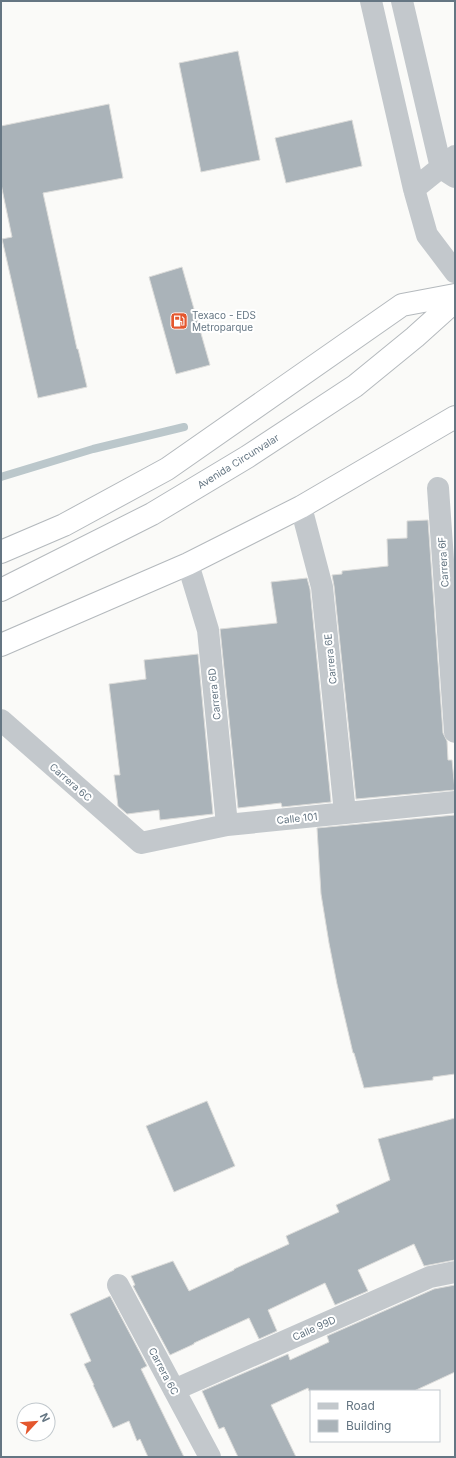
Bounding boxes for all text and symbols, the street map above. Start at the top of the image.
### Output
place label: Texaco - EDS Metroparque [192,309,256,333]
fuel station icon: Texaco - EDS Metroparque [169,311,189,331]
street label: Avenida Circunvalar [195,431,281,491]
street label: Carrera 6F [435,536,451,588]
street label: Carrera 6E [321,633,339,685]
street label: Carrera 6D [205,668,223,720]
street label: Carrera 6C [47,760,95,804]
street label: Calle 101 [276,810,318,826]
street label: Calle 99D [291,1313,337,1343]
street label: Carrera 6C [147,1345,181,1397]
legend [310,1390,440,1442]
text: Road [346,1398,375,1413]
north arrow [16,1402,56,1442]
text: N [37,1411,53,1424]
text: Building [346,1418,391,1433]

